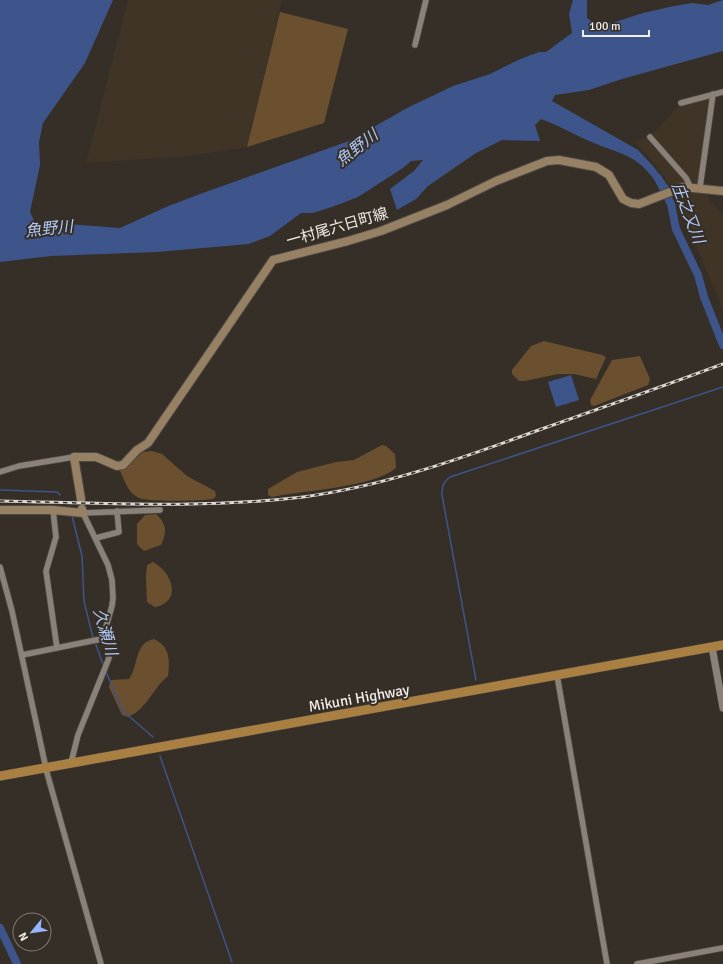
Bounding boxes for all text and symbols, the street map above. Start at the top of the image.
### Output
scale bar [583,12,649,38]
text: 100 m [589,19,621,34]
water label: 魚野川 [332,124,384,171]
water label: 庄之又川 [667,180,710,248]
street label: 一村尾六日町線 [284,204,390,250]
water label: 魚野川 [24,216,76,241]
water label: 久瀬川 [89,606,122,660]
street label: Mikuni Highway [307,680,411,716]
north arrow [12,912,52,952]
text: N [16,930,31,943]

